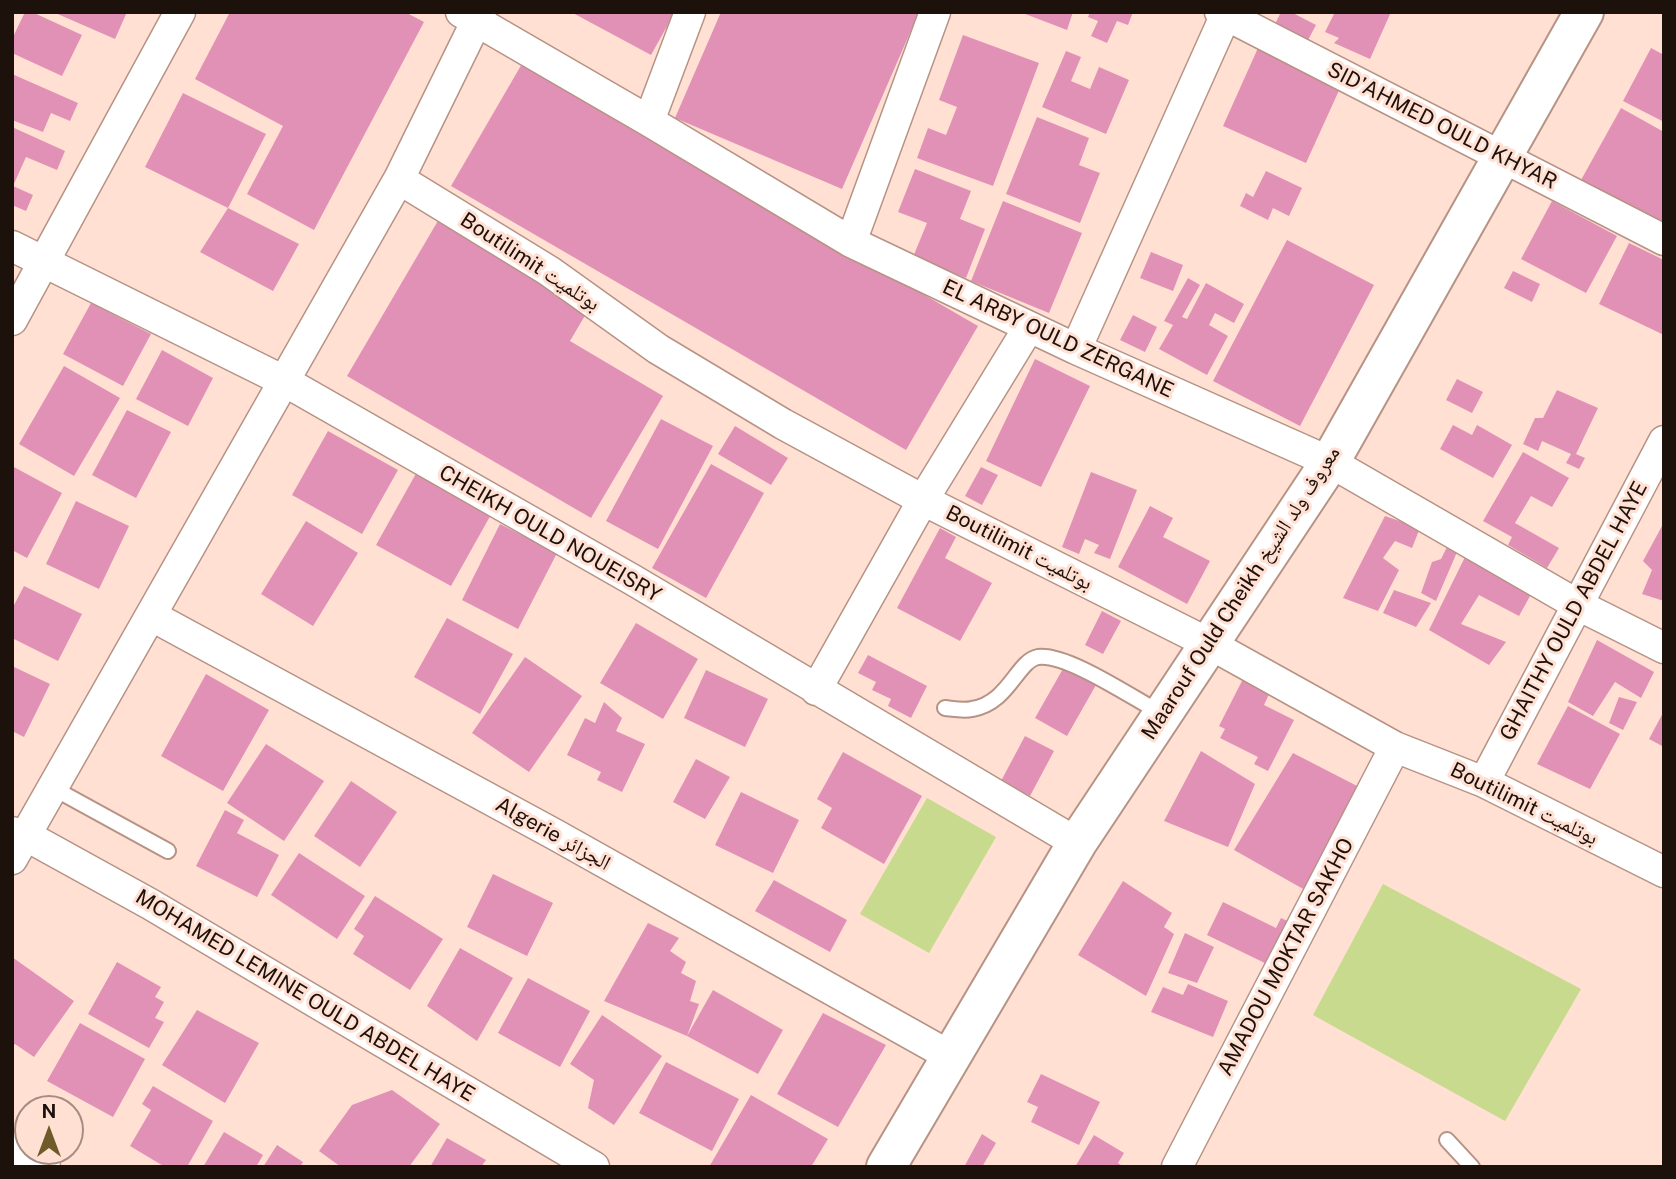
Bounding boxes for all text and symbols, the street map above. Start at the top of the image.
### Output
street label: SID'AHMED OULD KHYAR [1323,57,1561,195]
street label: Boutilimit بوتلميت [456,208,604,316]
street label: EL ARBY OULD ZERGANE [938,274,1178,404]
street label: Maarouf Ould Cheikh معروف ولد الشيخ [1136,441,1346,745]
street label: CHEIKH OULD NOUEISRY [434,460,666,608]
street label: GHAITHY OULD ABDEL HAYE [1495,477,1653,745]
street label: Boutilimit بوتلميت [941,500,1097,596]
street label: Boutilimit بوتلميت [1446,757,1602,851]
street label: Algerie الجزائر [491,792,615,876]
street label: AMADOU MOKTAR SAKHO [1213,834,1359,1080]
street label: MOHAMED LEMINE OULD ABDEL HAYE [131,884,479,1108]
north arrow [14,1095,84,1165]
text: N [42,1100,56,1122]

